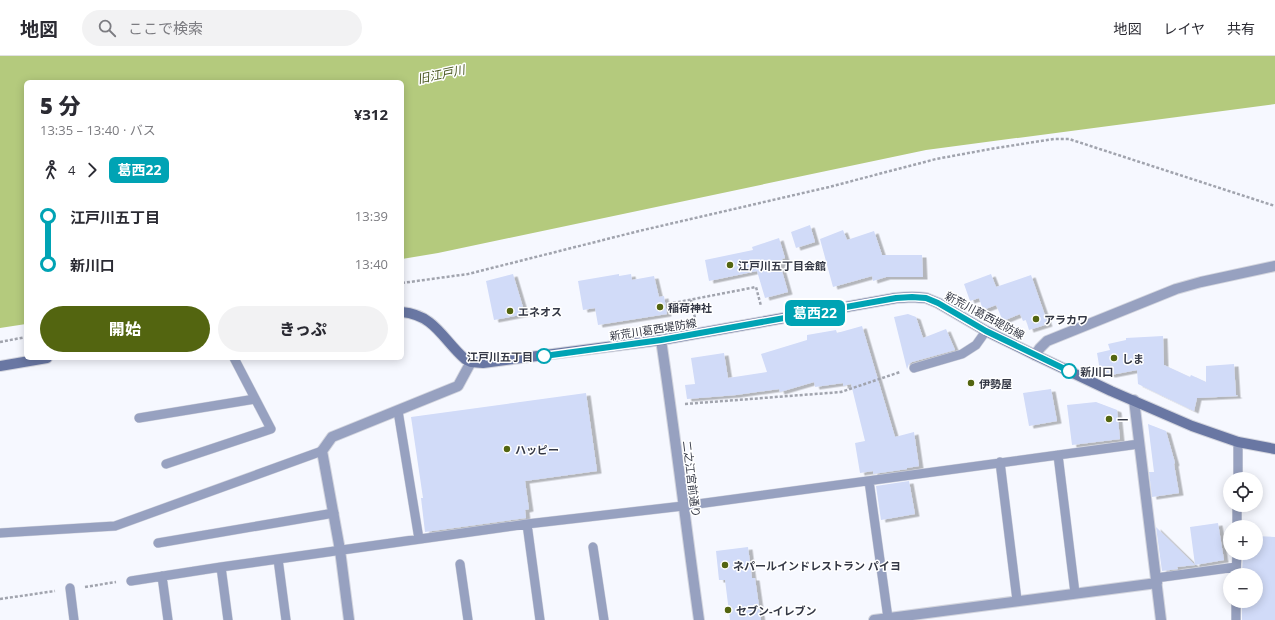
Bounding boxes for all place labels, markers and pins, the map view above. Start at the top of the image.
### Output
place label: 江戸川五丁目会館 [738,258,826,273]
marker: 江戸川五丁目会館 [725,260,735,270]
place label: 稲荷神社 [668,300,712,315]
marker: 稲荷神社 [655,302,665,312]
place label: エネオス [518,304,562,319]
marker: エネオス [505,306,515,316]
place label: アラカワ [1044,312,1088,327]
marker: アラカワ [1031,314,1041,324]
marker: 江戸川五丁目 [536,348,552,364]
place label: 江戸川五丁目 [467,349,533,364]
place label: しま [1122,351,1144,366]
marker: しま [1109,353,1119,363]
marker: 新川口 [1061,363,1077,379]
place label: 新川口 [1080,364,1113,379]
place label: 伊勢屋 [979,376,1012,391]
marker: 伊勢屋 [966,378,976,388]
place label: 一 [1117,412,1128,427]
marker: 一 [1104,414,1114,424]
place label: ハッピー [515,442,559,457]
marker: ハッピー [502,444,512,454]
place label: ネパールインドレストラン パイヨ [733,558,901,573]
marker: ネパールインドレストラン パイヨ [720,560,730,570]
place label: セブン-イレブン [736,603,817,618]
marker: セブン-イレブン [723,605,733,615]

